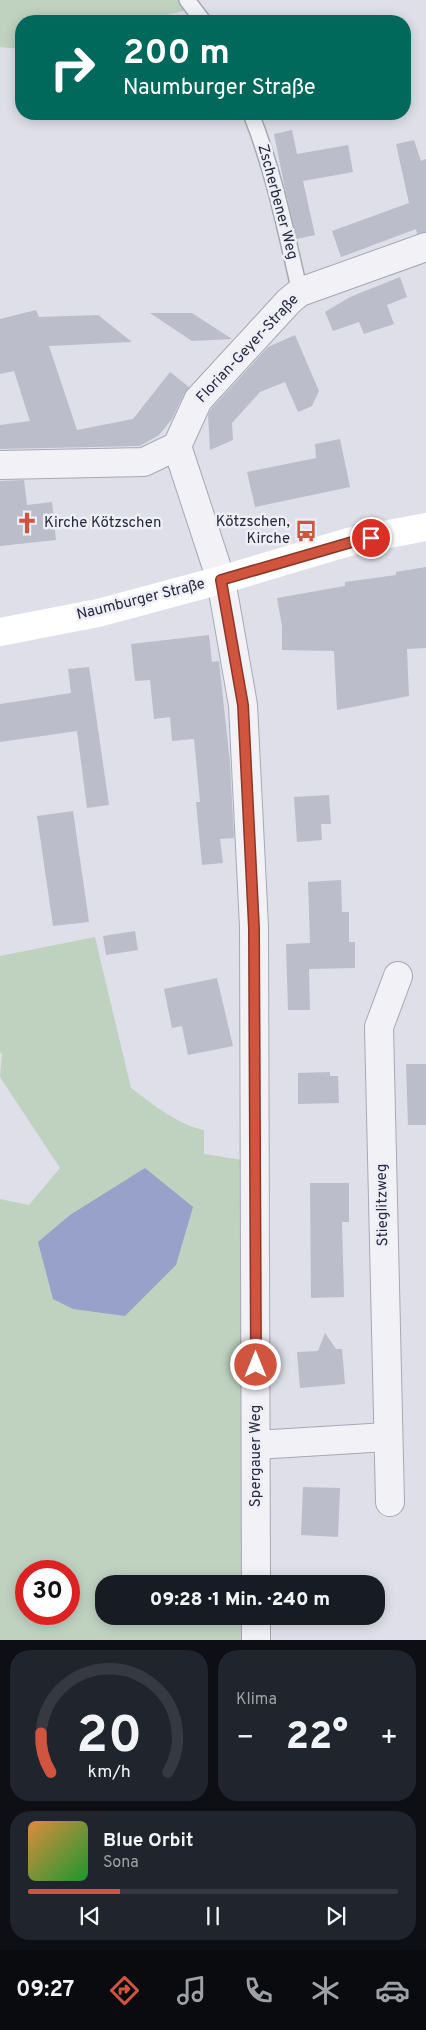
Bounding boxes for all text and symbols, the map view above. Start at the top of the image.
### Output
text: 200 m [123,32,230,76]
icon: right [40,35,105,100]
text: Naumburger Straße [123,75,316,102]
street label: Zscherbener Weg [252,142,302,262]
street label: Florian-Geyer-Straße [193,291,303,407]
church icon: Kirche Kötzschen [14,510,40,536]
place label: Kötzschen, Kirche [216,513,290,549]
place label: Kirche Kötzschen [44,514,161,533]
pin [350,517,392,559]
bus stop icon: Kötzschen, Kirche [293,518,319,544]
icon: arrive [357,524,385,552]
street label: Naumburger Straße [75,575,207,625]
street label: Stieglitzweg [373,1163,393,1247]
position arrow [229,1338,281,1390]
street label: Spergauer Weg [247,1405,266,1507]
speed limit sign: 30 [15,1560,80,1625]
text: 09:28 · 1 Min. · 240 m [150,1588,330,1612]
text: Klima [236,1690,277,1710]
text: 20 [76,1705,142,1771]
text: 22° [286,1714,348,1763]
text: − [236,1721,254,1757]
text: + [380,1721,398,1757]
text: km/h [87,1761,131,1784]
text: Blue Orbit [103,1829,193,1853]
text: Sona [103,1853,139,1873]
icon: previous [76,1902,104,1930]
icon: pause [199,1902,227,1930]
icon: next [322,1902,350,1930]
icon: directions [107,1973,142,2008]
icon: music [174,1973,209,2008]
icon: phone [241,1973,276,2008]
icon: climate [308,1973,343,2008]
icon: car [375,1973,410,2008]
text: 09:27 [16,1977,74,2004]

